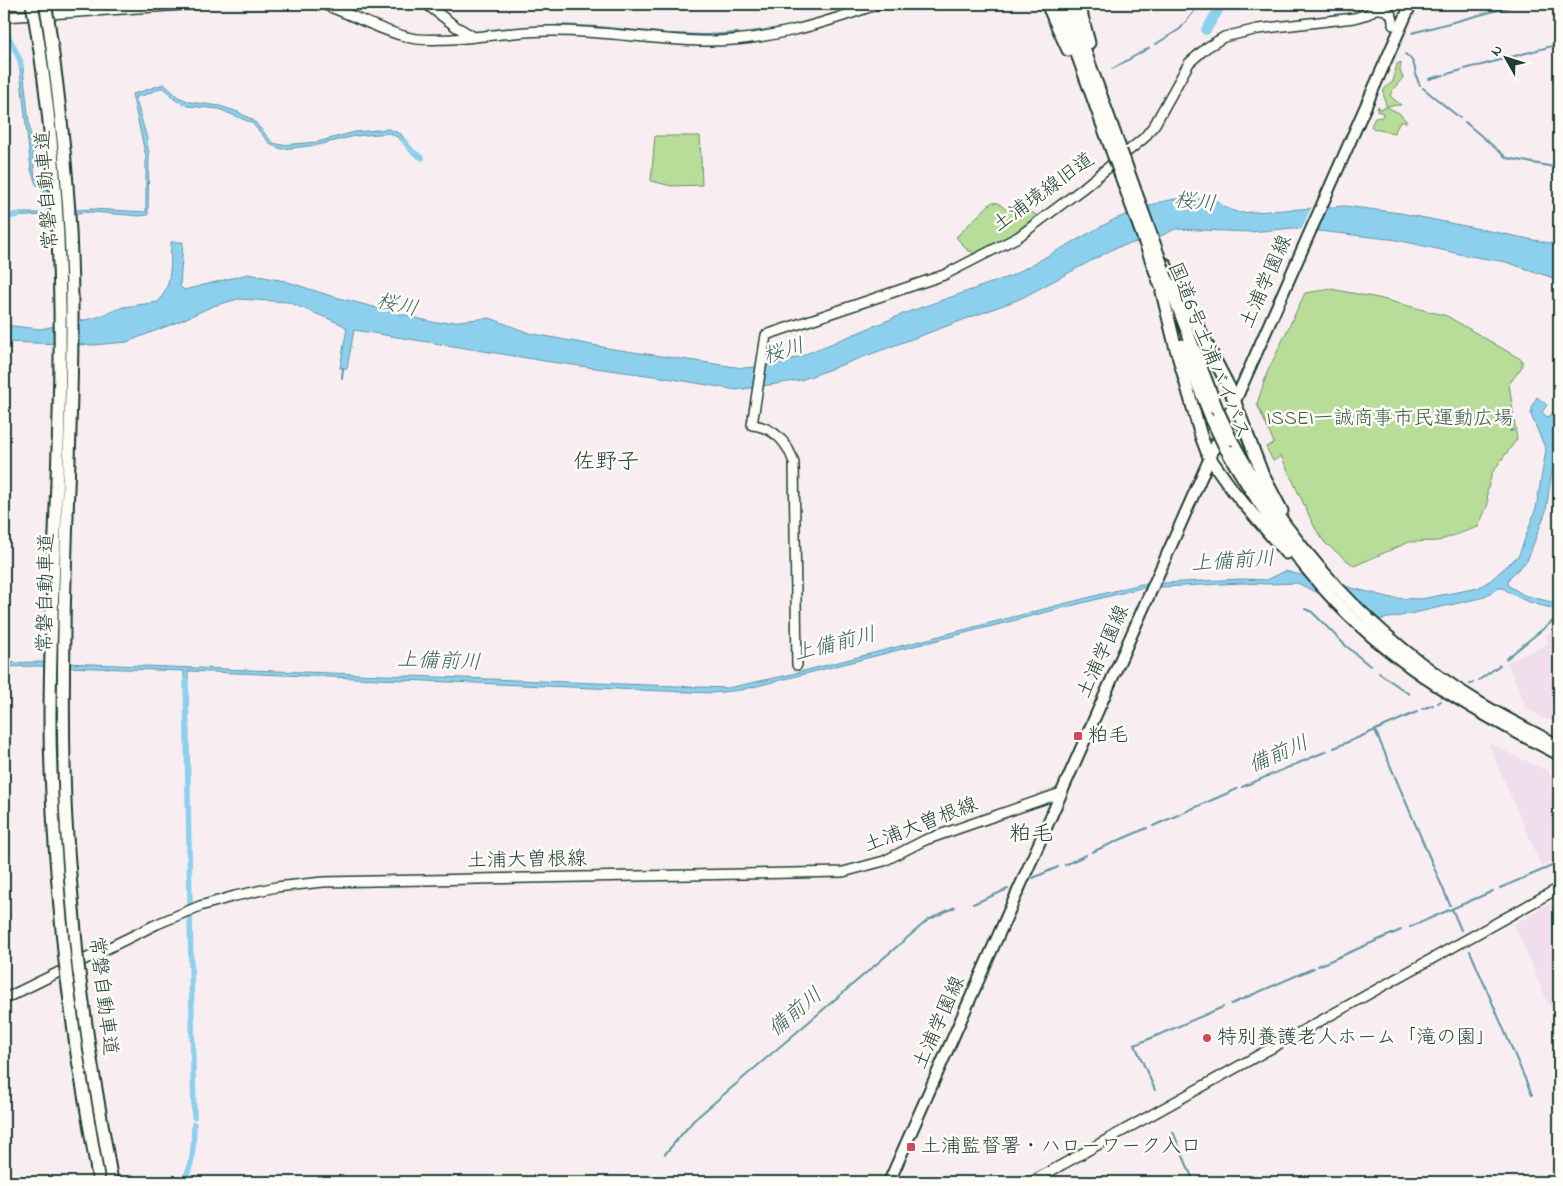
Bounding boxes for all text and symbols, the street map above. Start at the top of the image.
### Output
north arrow [1480,32,1530,82]
text: N [1486,40,1508,61]
street label: 常磐自動車道 [29,129,67,251]
street label: 土浦境線旧道 [987,146,1101,240]
water label: 桜川 [1173,186,1217,220]
street label: 土浦学園線 [1233,230,1301,334]
street label: 国道6号土浦バイパス [1159,258,1257,444]
water label: 桜川 [373,287,421,325]
water label: 桜川 [760,332,808,372]
park label: ISSEI一誠商事市民運動広場 [1266,405,1514,434]
district label: 佐野子 [573,447,639,479]
street label: 常磐自動車道 [31,533,63,653]
water label: 上備前川 [1190,544,1276,580]
street label: 土浦学園線 [1070,600,1138,704]
water label: 上備前川 [791,620,879,670]
water label: 上備前川 [397,646,481,678]
place label: 粕毛 [1088,722,1128,751]
water label: 備前川 [1244,729,1314,781]
marker: 粕毛 [1072,730,1084,742]
street label: 土浦大曽根線 [860,791,982,861]
district label: 粕毛 [1009,819,1053,851]
street label: 土浦大曽根線 [467,845,587,877]
street label: 常磐自動車道 [80,935,124,1057]
street label: 土浦学園線 [906,971,974,1075]
water label: 備前川 [762,981,830,1045]
place label: 特別養護老人ホーム「滝の園」 [1217,1024,1496,1053]
marker: 特別養護老人ホーム「滝の園」 [1201,1032,1213,1044]
place label: 土浦監督署・ハローワーク入口 [921,1133,1201,1162]
marker: 土浦監督署・ハローワーク入口 [905,1141,917,1153]

